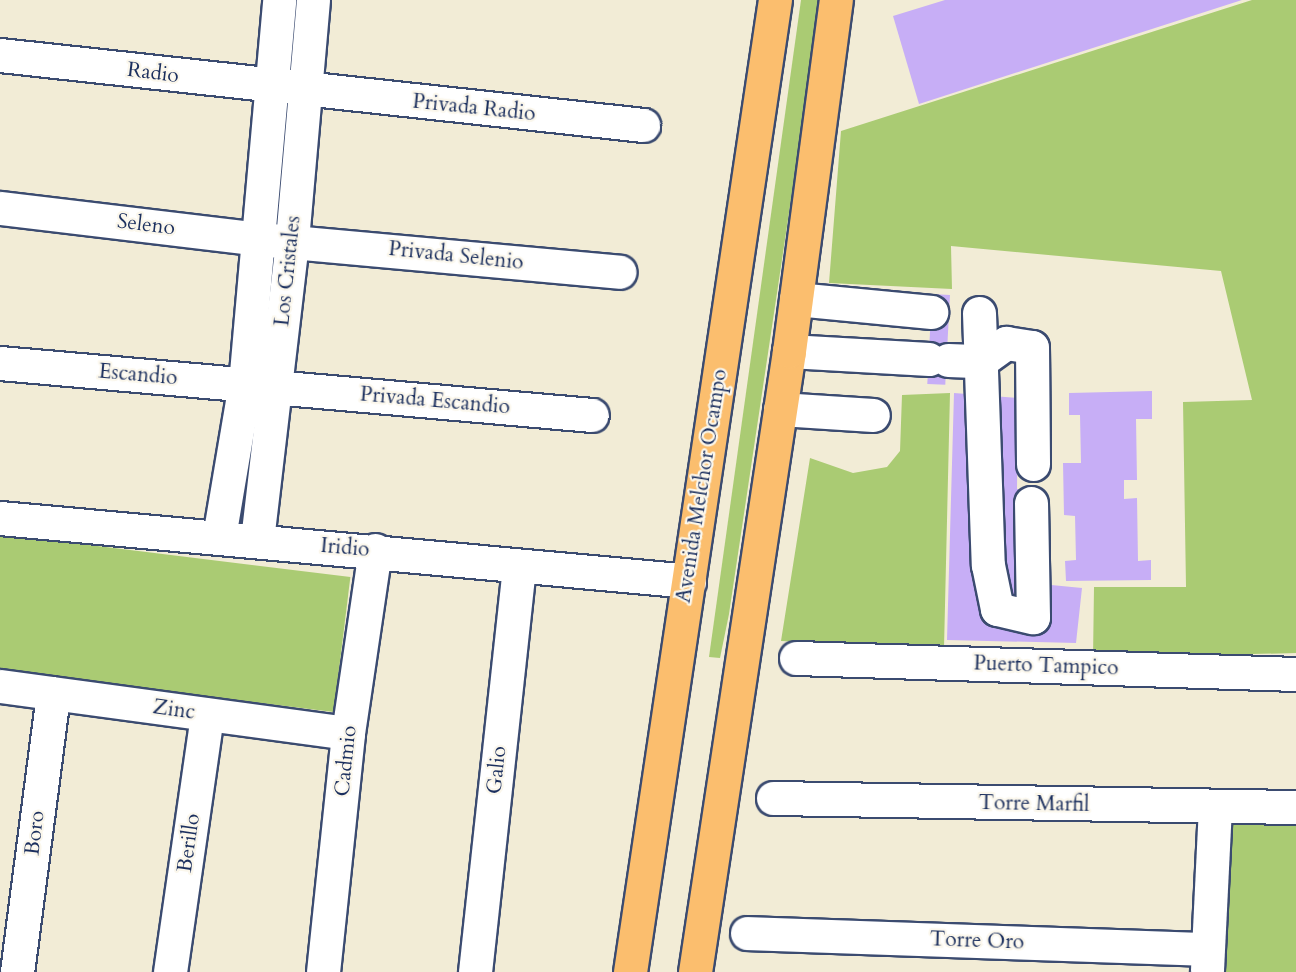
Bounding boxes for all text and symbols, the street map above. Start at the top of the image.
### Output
street label: Radio [126,57,180,89]
street label: Privada Radio [411,89,537,127]
street label: Seleno [116,209,176,241]
street label: Los Cristales [270,214,306,328]
street label: Privada Selenio [387,236,525,276]
street label: Escandio [98,359,178,391]
street label: Avenida Melchor Ocampo [671,367,733,605]
street label: Privada Escandio [359,382,511,420]
street label: Iridio [319,533,371,563]
street label: Puerto Tampico [973,651,1119,681]
street label: Zinc [151,695,197,725]
street label: Cadmio [330,724,362,798]
street label: Galio [482,745,512,795]
street label: Torre Marfil [978,790,1090,818]
street label: Boro [20,809,50,857]
street label: Berillo [172,812,206,874]
street label: Torre Oro [929,927,1025,955]

